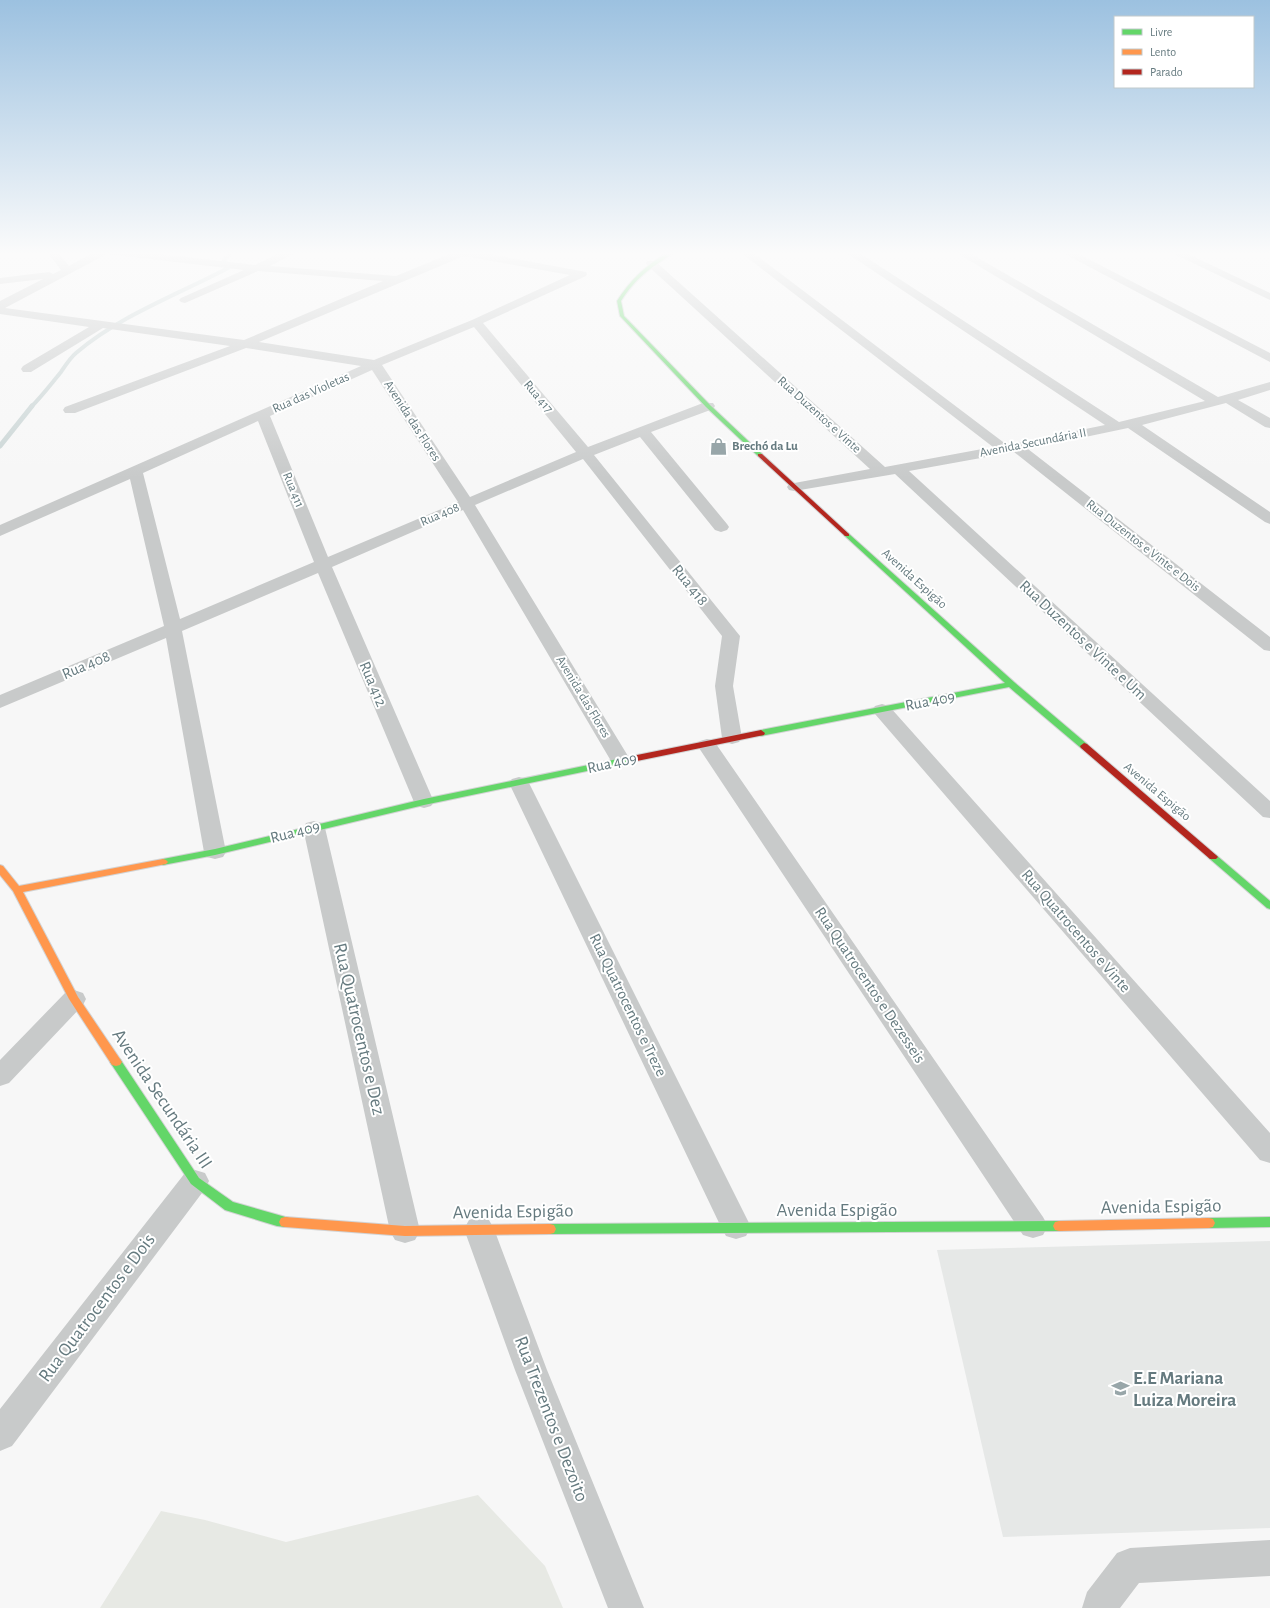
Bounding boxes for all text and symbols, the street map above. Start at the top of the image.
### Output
legend [1114,16,1254,88]
text: Livre [1150,26,1172,38]
text: Lento [1150,46,1176,58]
text: Parado [1150,66,1183,78]
street label: Rua das Violetas [271,370,351,416]
street label: Rua Duzentos e Vinte [775,374,863,456]
street label: Avenida das Flores [381,378,443,464]
street label: Rua 417 [521,378,556,416]
street label: Avenida Secundária II [979,426,1087,460]
shop icon: Brechó da Lu [709,436,729,456]
place label: Brechó da Lu [732,440,798,453]
street label: Rua 411 [280,470,306,510]
street label: Rua Duzentos e Vinte e Dois [1084,498,1202,594]
street label: Rua 408 [419,501,461,529]
street label: Avenida Espigão [879,546,949,612]
street label: Rua 418 [669,561,711,609]
street label: Rua Duzentos e Vinte e Um [1016,577,1150,703]
street label: Rua 408 [60,648,112,682]
street label: Avenida das Flores [553,654,613,740]
street label: Rua 412 [356,659,390,709]
street label: Rua 409 [904,688,956,714]
street label: Rua 409 [586,750,638,776]
street label: Avenida Espigão [1121,760,1193,824]
street label: Rua 409 [269,818,321,846]
street label: Rua Quatrocentos e Vinte [1018,866,1134,996]
street label: Rua Quatrocentos e Dezesseis [811,904,928,1066]
street label: Rua Quatrocentos e Treze [586,931,670,1079]
street label: Rua Quatrocentos e Dez [330,941,388,1117]
street label: Avenida Secundária III [108,1026,216,1172]
street label: Avenida Espigão [1100,1196,1222,1218]
street label: Avenida Espigão [452,1201,574,1223]
street label: Avenida Espigão [777,1201,897,1220]
street label: Rua Quatrocentos e Dois [35,1230,159,1386]
street label: Rua Trezentos e Dezoito [511,1334,591,1504]
place label: E.E Mariana Luiza Moreira [1133,1369,1236,1410]
school or university icon: E.E Mariana Luiza Moreira [1110,1379,1130,1399]

